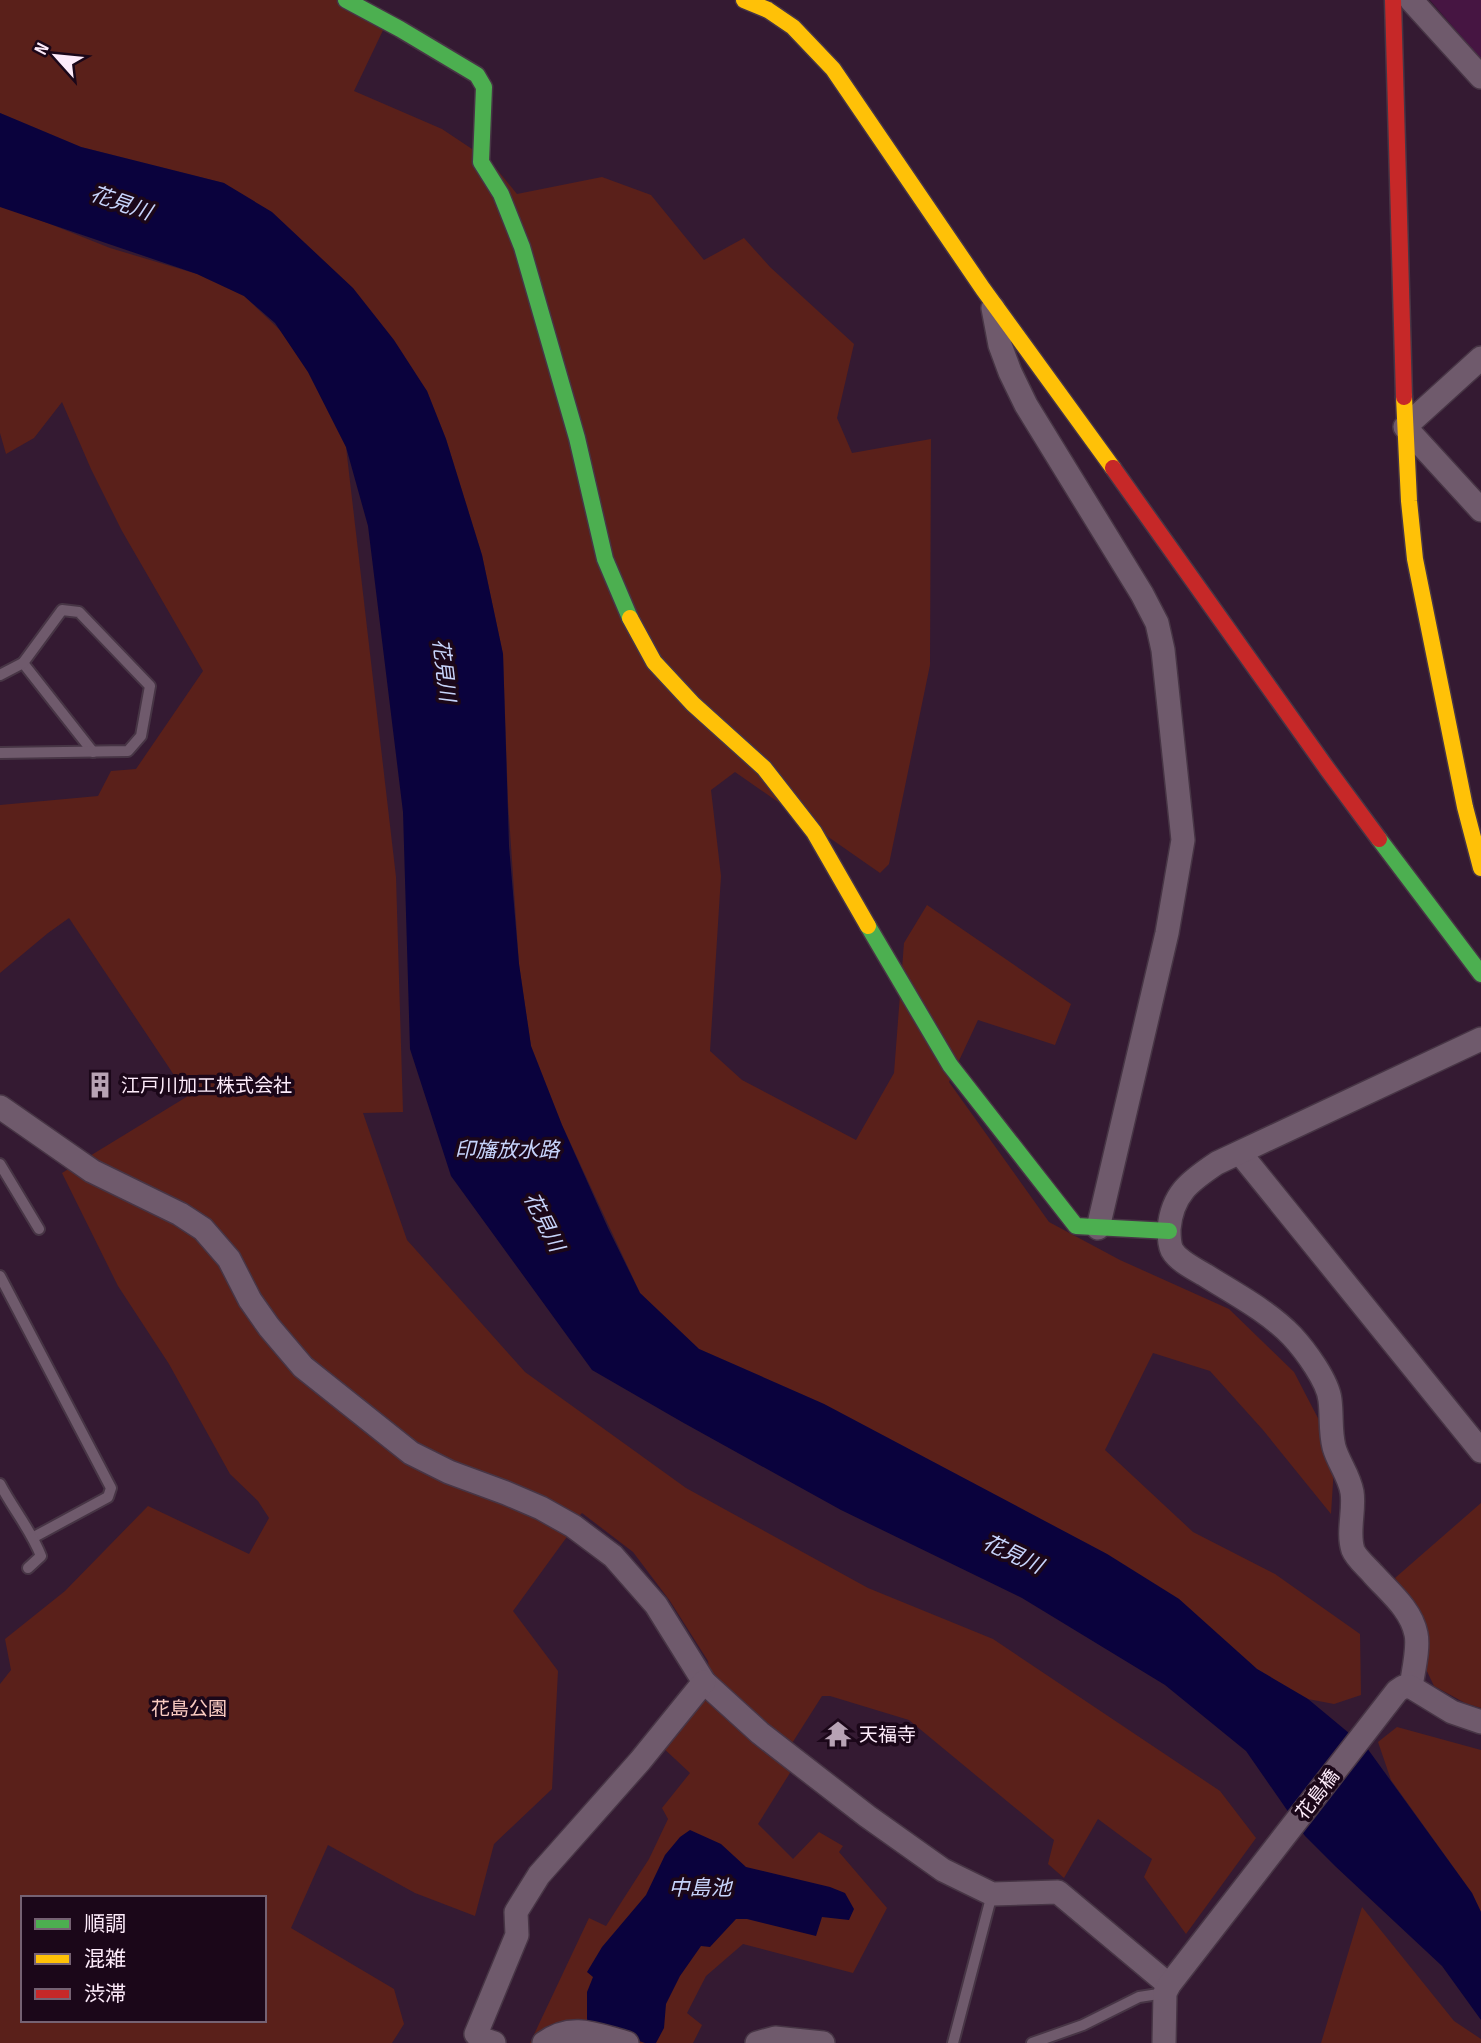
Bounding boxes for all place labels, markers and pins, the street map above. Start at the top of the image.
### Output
building icon: 江戸川加工株式会社 [85,1070,115,1100]
place label: 江戸川加工株式会社 [121,1075,292,1098]
temple icon: 天福寺 [823,1719,853,1749]
place label: 天福寺 [859,1724,916,1747]

